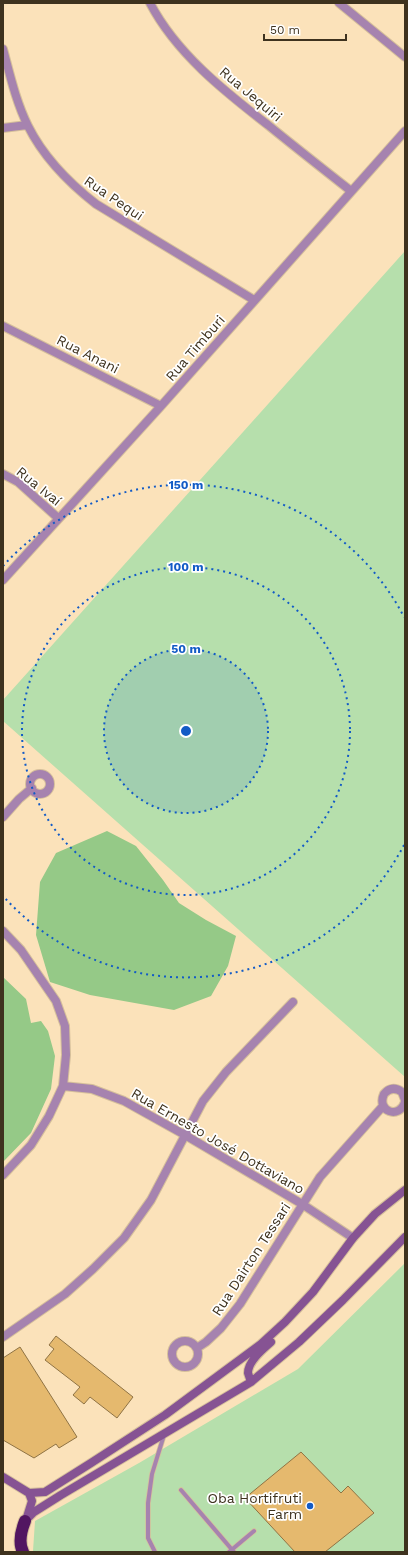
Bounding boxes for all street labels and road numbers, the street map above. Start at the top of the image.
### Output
street label: Rua Jequiri [217,63,285,125]
street label: Rua Pequi [81,172,147,224]
street label: Rua Timburi [162,312,228,384]
street label: Rua Anani [54,331,122,377]
street label: Rua Ivaí [13,463,65,509]
street label: Rua Ernesto José Dottaviano [129,1085,307,1197]
street label: Rua Dairton Tessari [208,1199,294,1319]

